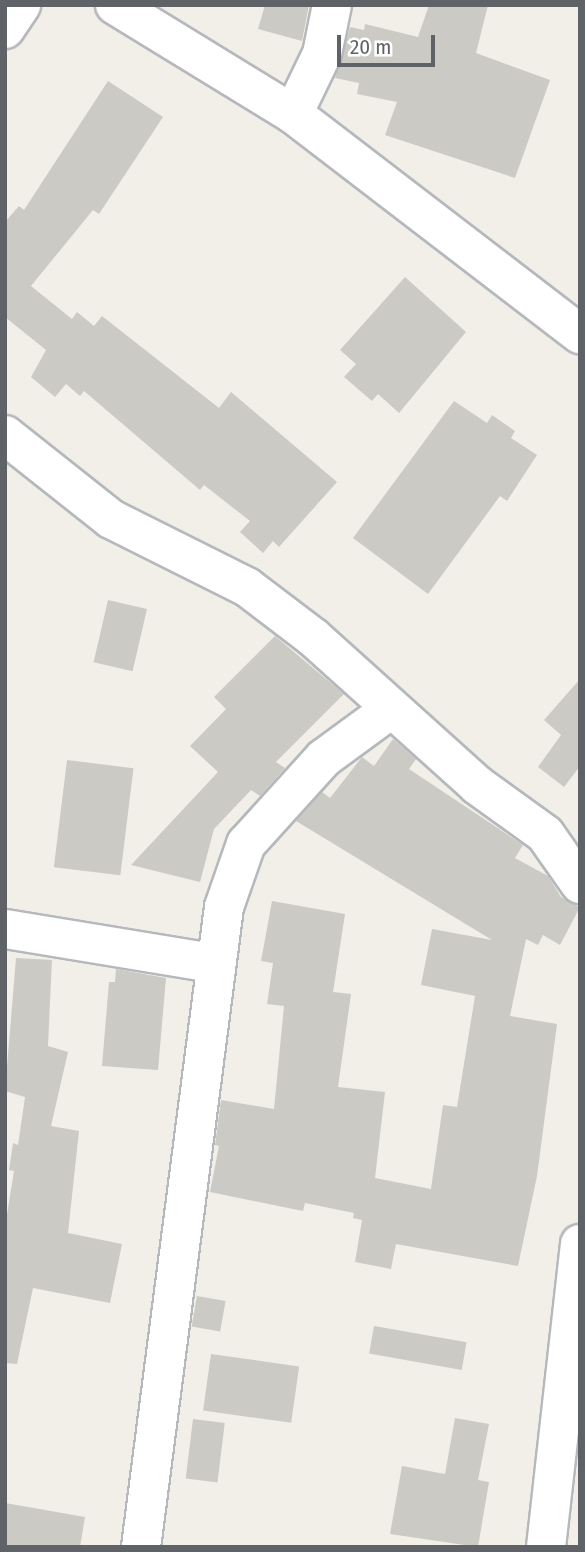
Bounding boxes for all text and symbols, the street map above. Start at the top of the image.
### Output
scale bar [340,21,438,65]
text: 20 m [350,34,391,60]

